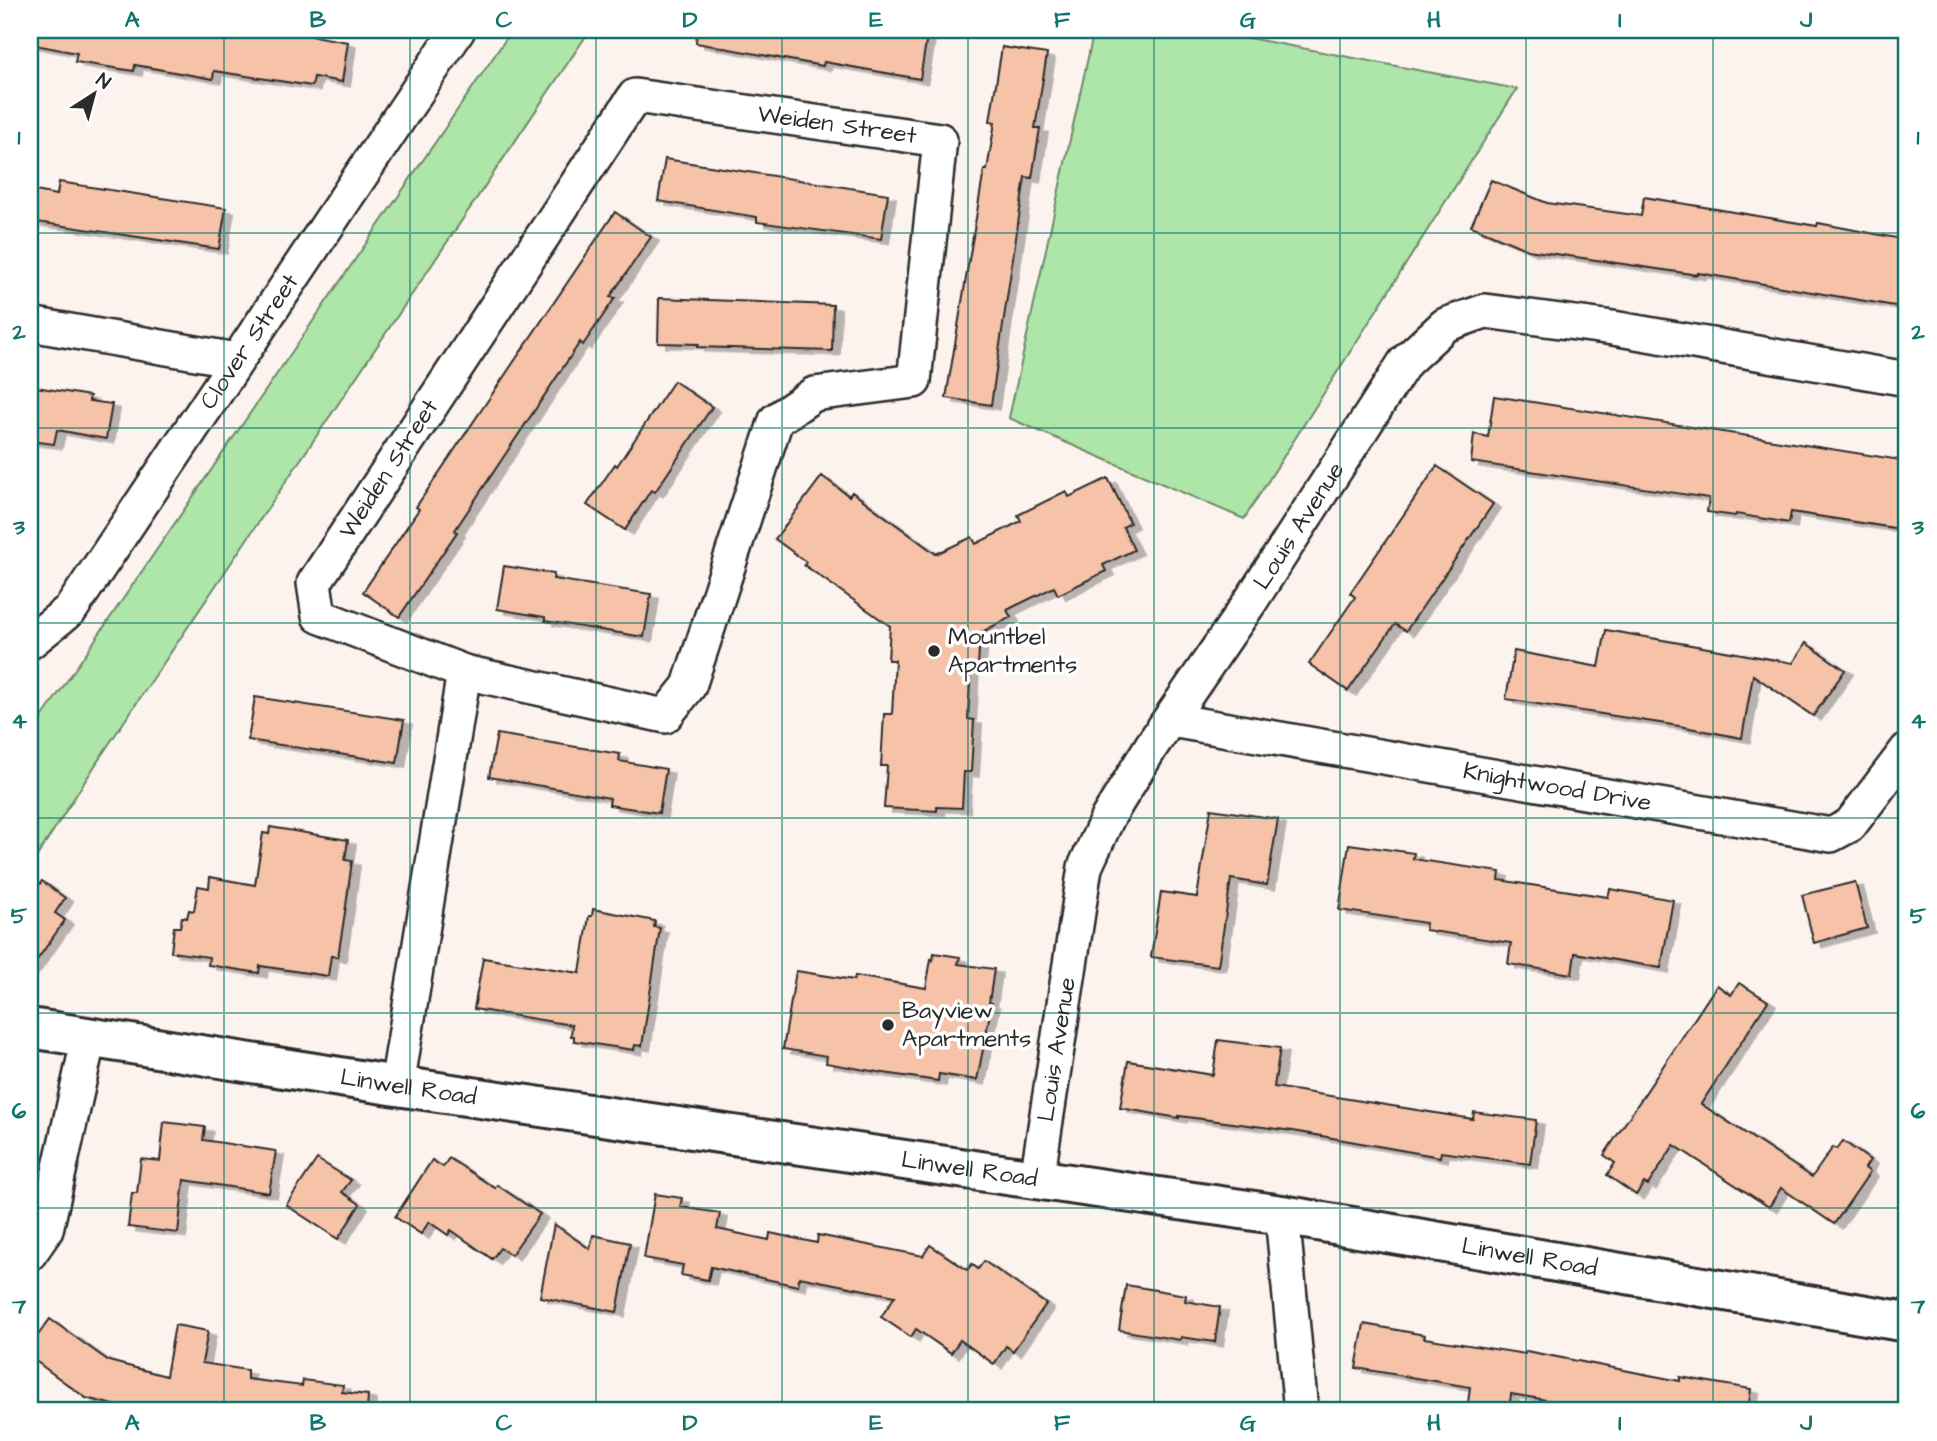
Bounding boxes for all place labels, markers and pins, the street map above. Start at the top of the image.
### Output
place label: Mountbel Apartments [948,620,1077,682]
marker: Mountbel Apartments [926,643,942,659]
place label: Bayview Apartments [902,994,1031,1056]
marker: Bayview Apartments [880,1017,896,1033]

